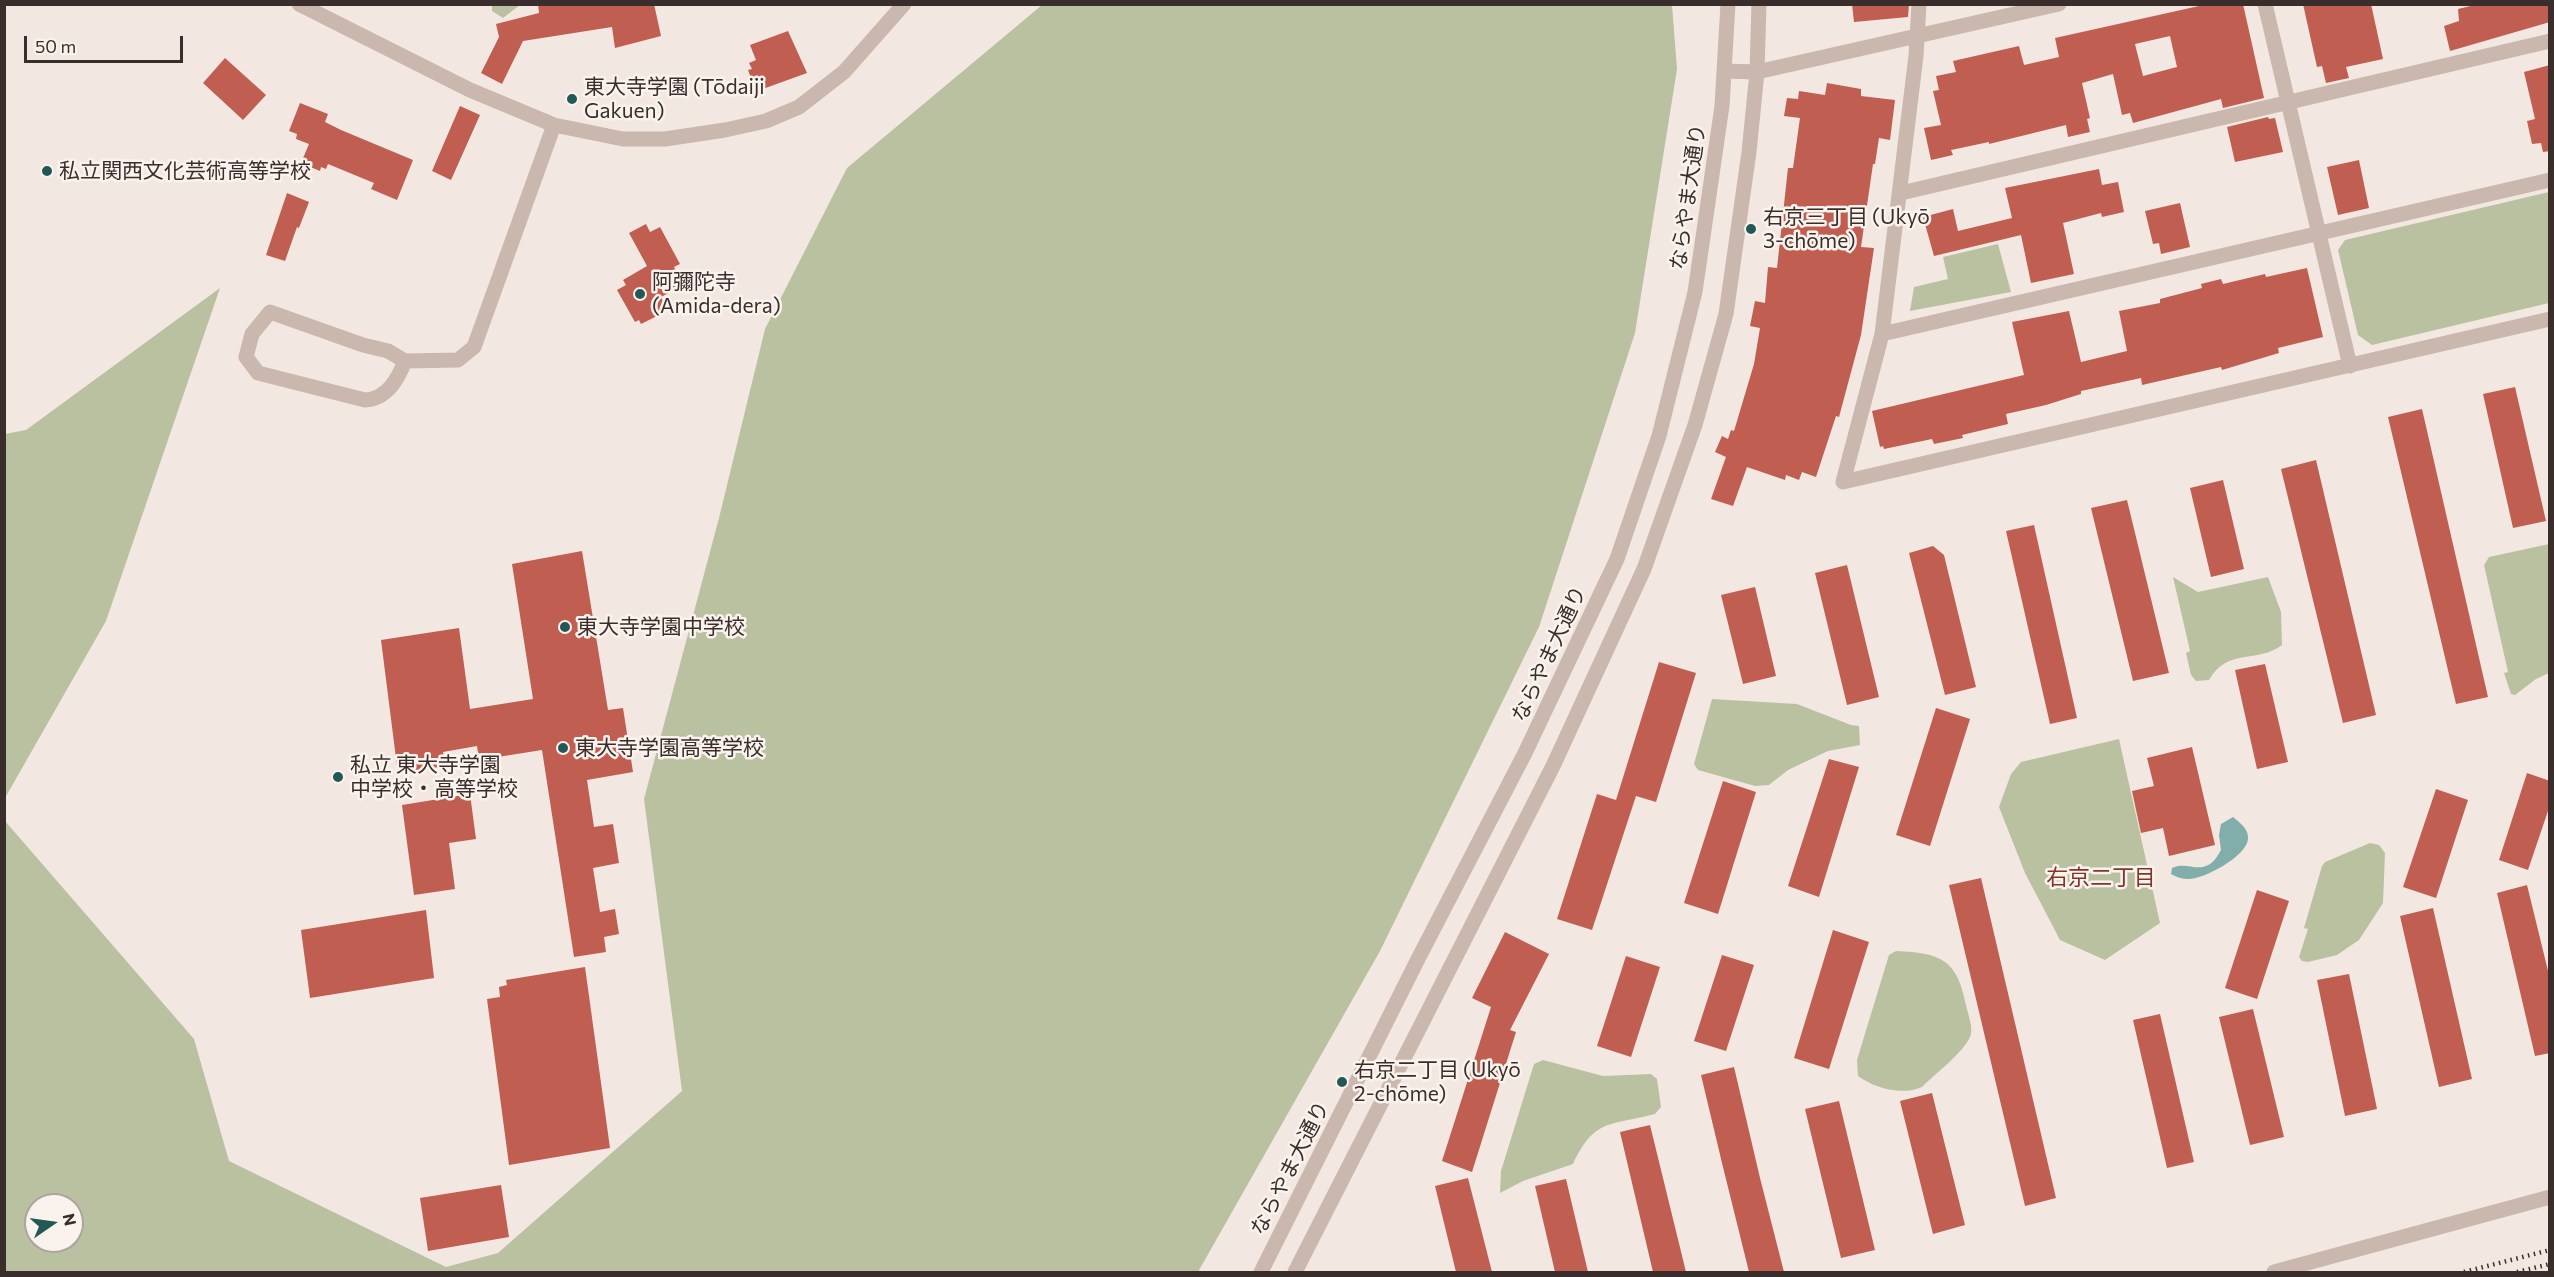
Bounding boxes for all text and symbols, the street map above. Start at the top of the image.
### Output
scale bar [27,24,186,62]
text: 50 m [35,35,76,57]
place label: 東大寺学園 (Tōdaiji Gakuen) [584,74,765,124]
marker: 東大寺学園 (Tōdaiji Gakuen) [565,92,579,106]
street label: ならやま大通り [1665,122,1711,272]
place label: 私立関西文化芸術高等学校 [59,158,311,184]
marker: 私立関西文化芸術高等学校 [40,164,54,178]
place label: 右京三丁目 (Ukyō 3-chōme) [1763,204,1930,254]
marker: 右京三丁目 (Ukyō 3-chōme) [1744,222,1758,236]
place label: 阿彌陀寺 (Amida-dera) [652,269,781,319]
marker: 阿彌陀寺 (Amida-dera) [633,287,647,301]
street label: ならやま大通り [1507,582,1591,726]
place label: 東大寺学園中学校 [577,614,745,640]
marker: 東大寺学園中学校 [558,620,572,634]
place label: 東大寺学園高等学校 [575,735,764,761]
marker: 東大寺学園高等学校 [556,741,570,755]
place label: 私立 東大寺学園 中学校・高等学校 [350,752,518,802]
marker: 私立 東大寺学園 中学校・高等学校 [331,770,345,784]
district label: 右京二丁目 [2046,865,2156,891]
place label: 右京二丁目 (Ukyō 2-chōme) [1354,1057,1521,1107]
marker: 右京二丁目 (Ukyō 2-chōme) [1335,1075,1349,1089]
street label: ならやま大通り [1245,1097,1335,1239]
north arrow [24,1193,84,1253]
text: N [59,1211,81,1227]

